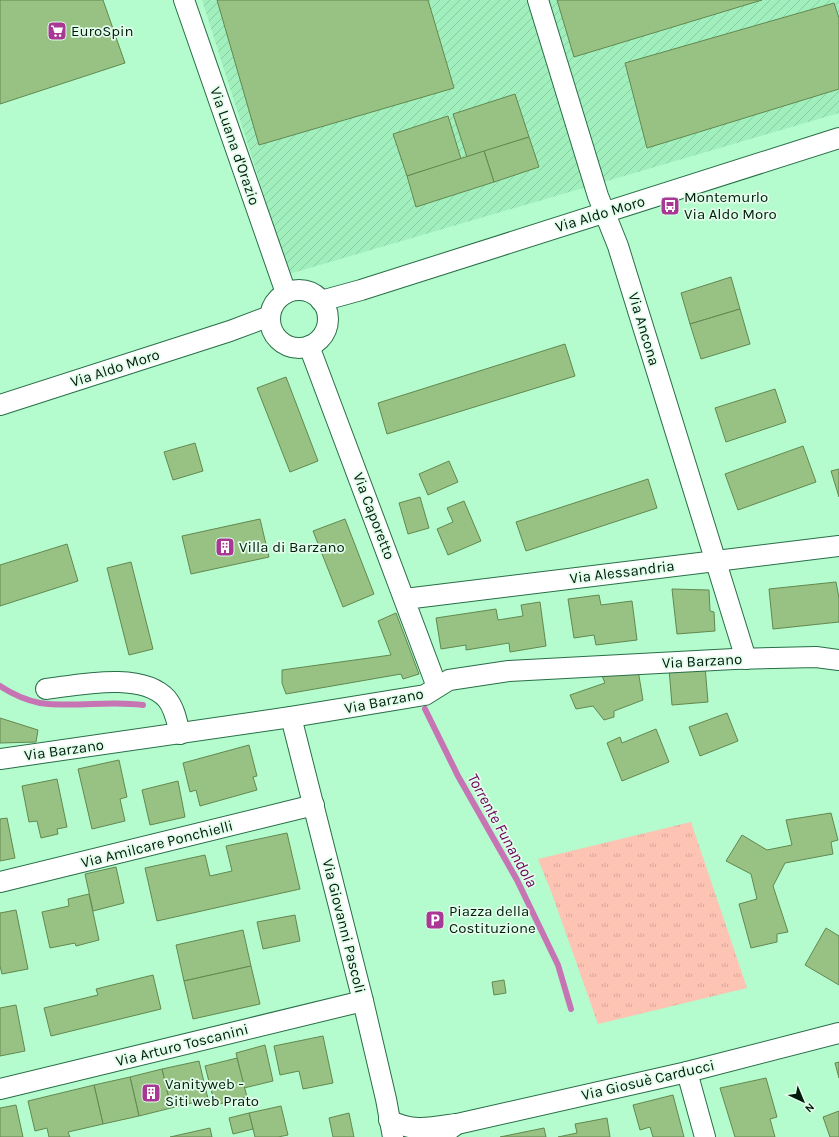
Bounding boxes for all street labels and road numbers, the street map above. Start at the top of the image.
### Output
street label: Via Luana d'Orazio [206,84,264,208]
street label: Via Aldo Moro [553,192,647,236]
street label: Via Ancona [624,290,664,368]
street label: Via Aldo Moro [68,345,162,391]
street label: Via Caporetto [349,470,399,562]
street label: Via Alessandria [569,557,675,587]
street label: Via Barzano [661,650,743,672]
street label: Via Barzano [343,684,425,718]
street label: Via Barzano [23,735,105,765]
street label: Via Amilcare Ponchielli [79,816,235,872]
street label: Via Giovanni Pascoli [319,857,369,995]
street label: Via Arturo Toscanini [114,1020,250,1070]
street label: Via Giosuè Carducci [580,1056,716,1104]

